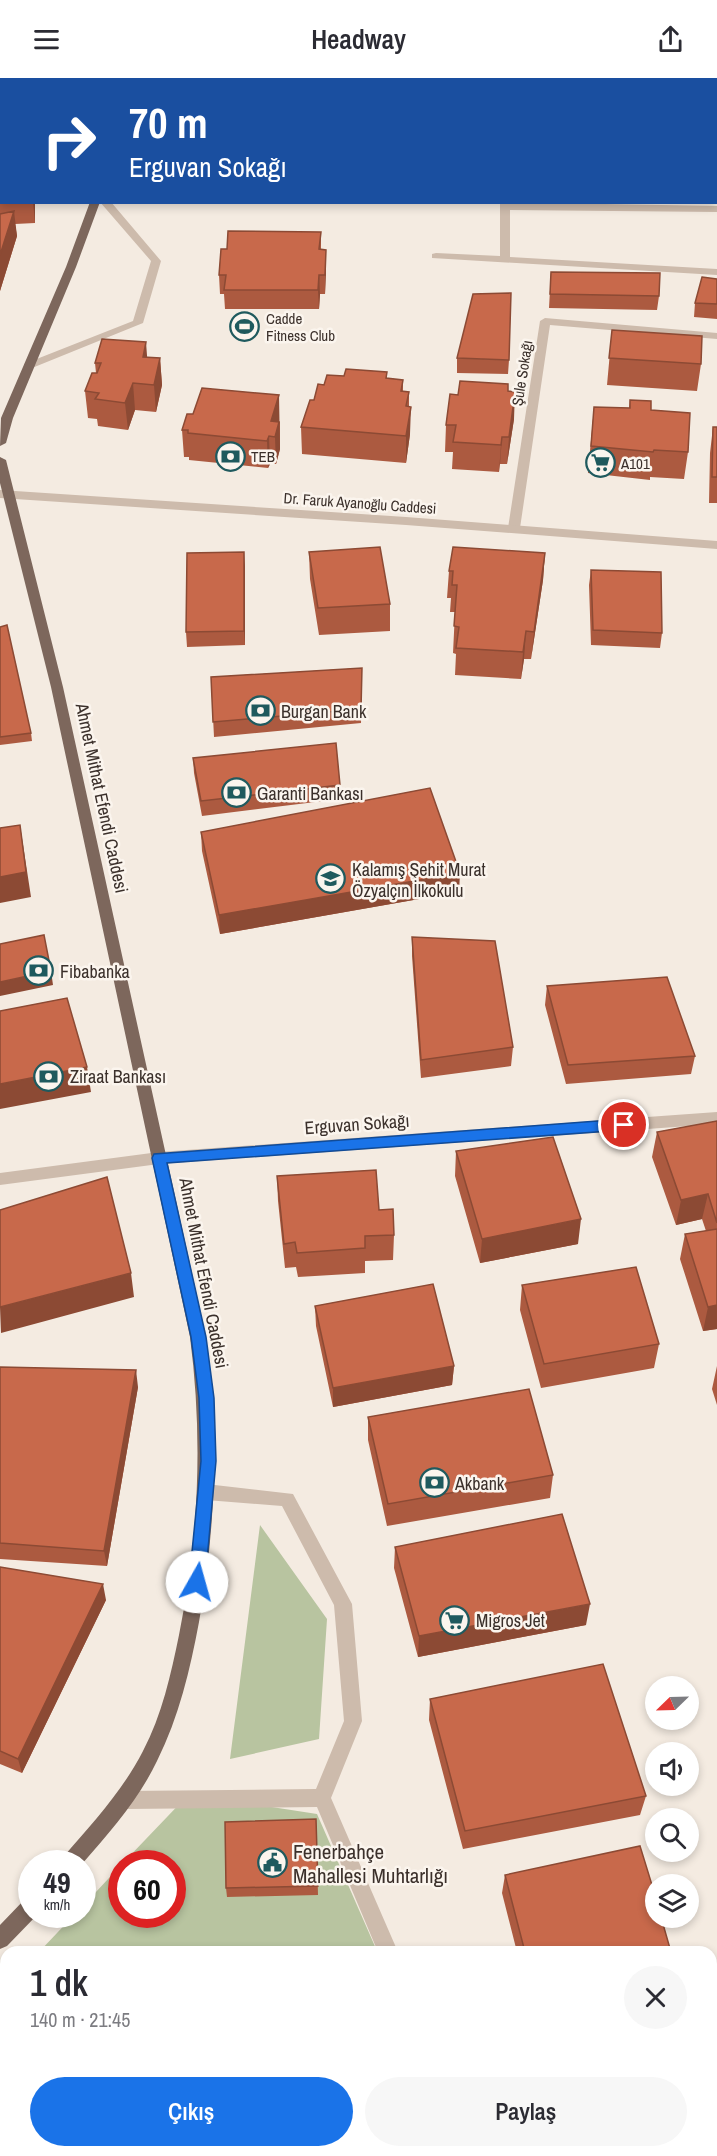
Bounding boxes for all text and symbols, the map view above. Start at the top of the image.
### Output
text: Headway [311,21,406,57]
icon: menu [30,23,63,56]
icon: share [654,23,687,56]
text: 70 m [129,95,208,151]
icon: right [30,102,108,180]
text: Erguvan Sokağı [129,149,287,185]
place label: Cadde Fitness Club [266,308,335,346]
sports icon: Cadde Fitness Club [229,311,261,343]
street label: Şule Sokağı [506,339,538,407]
bank icon: TEB [214,440,246,472]
place label: TEB [251,446,275,467]
supermarket icon: A101 [584,447,616,479]
place label: A101 [620,453,650,474]
street label: Dr. Faruk Ayanoğlu Caddesi [283,487,437,519]
bank icon: Burgan Bank [244,695,276,727]
place label: Burgan Bank [281,699,367,724]
street label: Ahmet Mithat Efendi Caddesi [69,700,134,895]
bank icon: Garanti Bankası [220,777,252,809]
place label: Garanti Bankası [257,781,364,806]
place label: Kalamış Şehit Murat Özyalçın İlkokulu [352,857,486,903]
school or university icon: Kalamış Şehit Murat Özyalçın İlkokulu [315,863,347,895]
bank icon: Fibabanka [23,955,55,987]
place label: Fibabanka [60,959,130,984]
bank icon: Ziraat Bankası [33,1060,65,1092]
place label: Ziraat Bankası [70,1064,166,1089]
pin [598,1099,649,1150]
street label: Erguvan Sokağı [304,1108,410,1140]
icon: arrive [607,1108,640,1141]
street label: Ahmet Mithat Efendi Caddesi [173,1175,235,1370]
bank icon: Akbank [418,1467,450,1499]
place label: Akbank [454,1471,505,1496]
position arrow [165,1550,229,1614]
supermarket icon: Migros Jet [439,1604,471,1636]
place label: Migros Jet [476,1608,545,1633]
north arrow [645,1676,699,1730]
map controls [645,1676,699,1928]
button: sound [645,1742,699,1796]
button: search [645,1808,699,1862]
place label: Fenerbahçe Mahallesi Muhtarlığı [293,1837,448,1890]
public building icon: Fenerbahçe Mahallesi Muhtarlığı [256,1847,288,1879]
speed limit sign: 60 [108,1850,186,1928]
text: 49 [43,1862,71,1902]
button: layers [645,1874,699,1928]
text: km/h [44,1894,70,1915]
text: 1 dk [30,1959,88,2007]
button: close [624,1966,687,2029]
text: 140 m · 21:45 [30,2006,130,2033]
button: Çıkış [30,2077,353,2146]
button: Paylaş [365,2077,687,2146]

